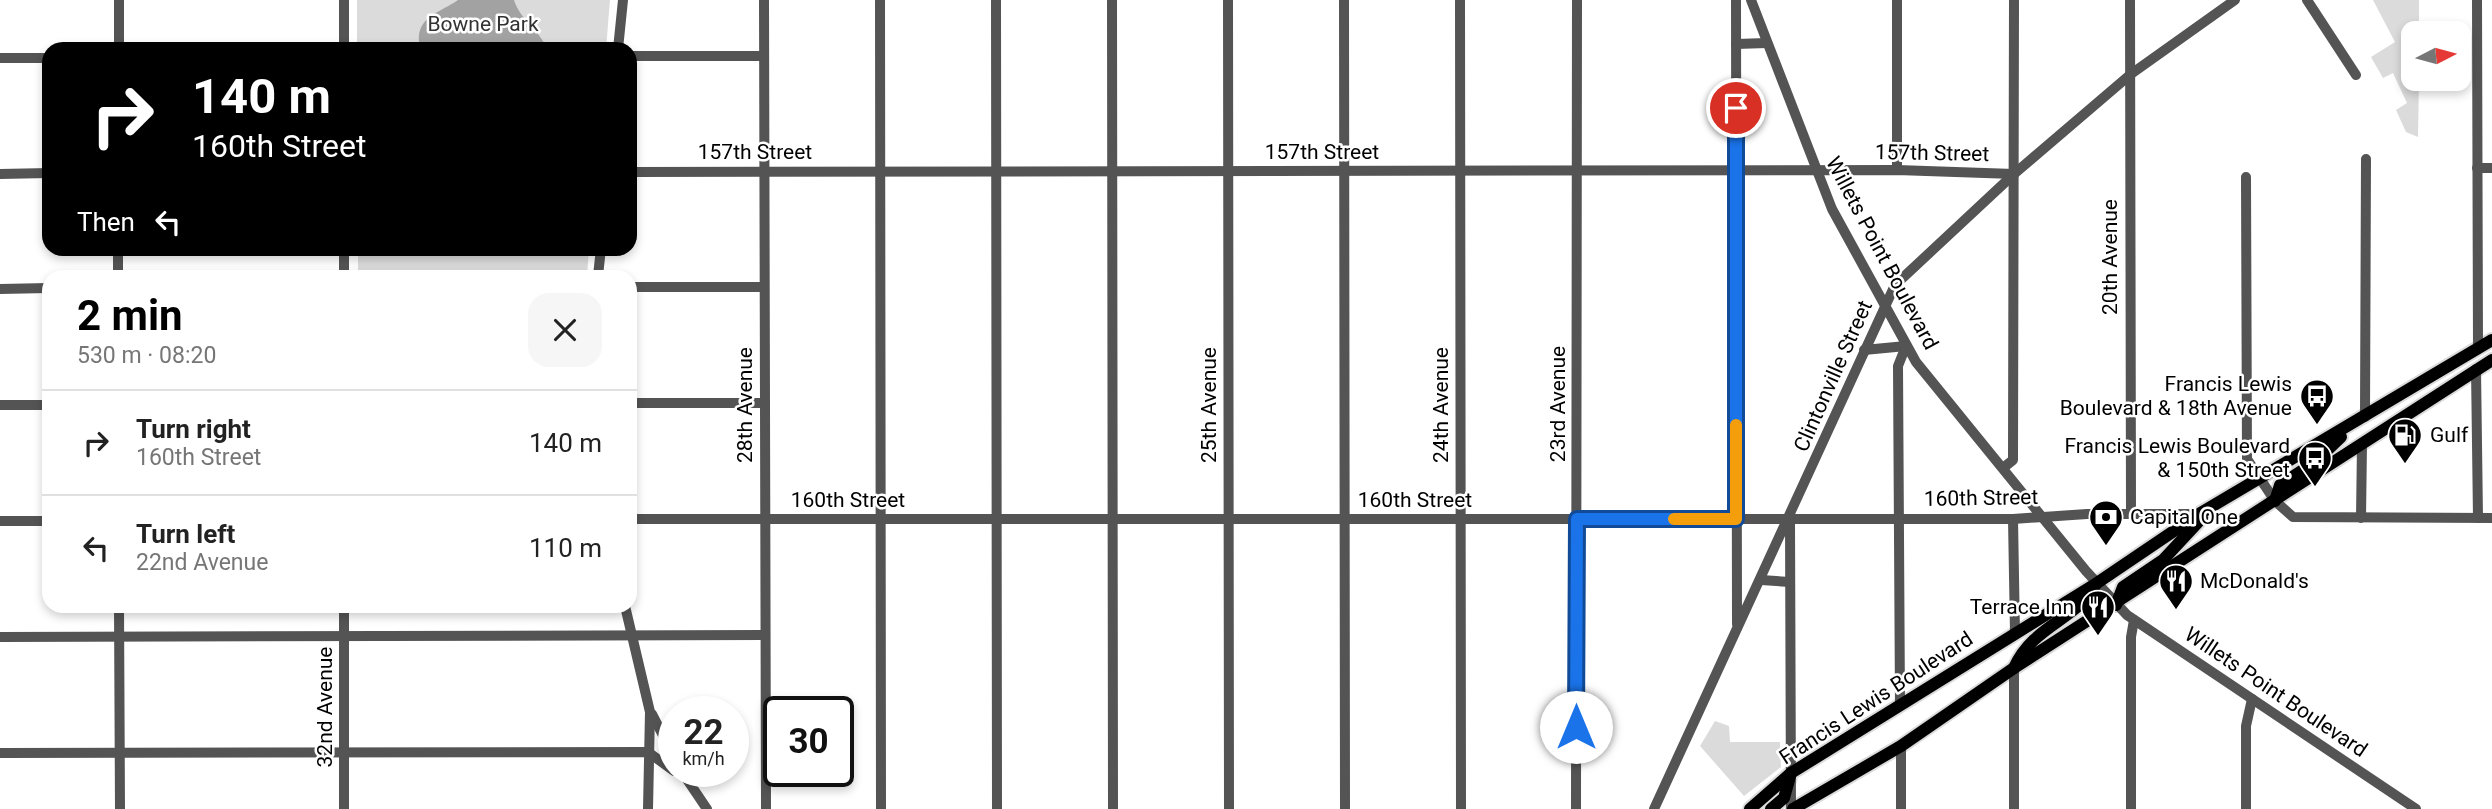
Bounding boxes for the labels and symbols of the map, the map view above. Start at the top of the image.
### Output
park label: Bowne Park [427,12,539,36]
north arrow [2401,21,2471,91]
pin [1706,78,1766,138]
street label: 157th Street [698,140,812,164]
street label: 157th Street [1265,140,1379,164]
street label: 157th Street [1875,140,1990,166]
street label: Willets Point Boulevard [1821,153,1943,353]
street label: 20th Avenue [2098,199,2122,315]
street label: Clintonville Street [1789,297,1877,455]
street label: 23rd Avenue [1546,346,1570,462]
street label: 28th Avenue [733,347,757,463]
street label: 25th Avenue [1197,347,1221,463]
street label: 24th Avenue [1429,347,1453,463]
place label: Francis Lewis Boulevard & 18th Avenue [2060,372,2292,420]
bus stop icon: Francis Lewis Boulevard & 18th Avenue [2298,377,2336,426]
fuel station icon: Gulf [2386,416,2424,465]
place label: Gulf [2430,423,2469,447]
place label: Francis Lewis Boulevard & 150th Street [2064,434,2290,482]
bus stop icon: Francis Lewis Boulevard & 150th Street [2296,439,2334,488]
street label: 160th Street [1924,485,2039,511]
street label: 160th Street [791,488,905,512]
street label: 160th Street [1358,488,1472,512]
bank icon: Capital One [2087,498,2125,547]
place label: Capital One [2130,505,2238,529]
restaurant icon: McDonald's [2157,562,2195,611]
place label: McDonald's [2200,569,2309,593]
restaurant icon: Terrace Inn [2079,588,2117,637]
place label: Terrace Inn [1970,595,2074,619]
street label: Willets Point Boulevard [2180,622,2372,762]
street label: Francis Lewis Boulevard [1775,627,1977,769]
street label: 32nd Avenue [313,647,337,767]
position arrow [1539,690,1613,764]
speed limit sign: 30 [763,696,854,787]

